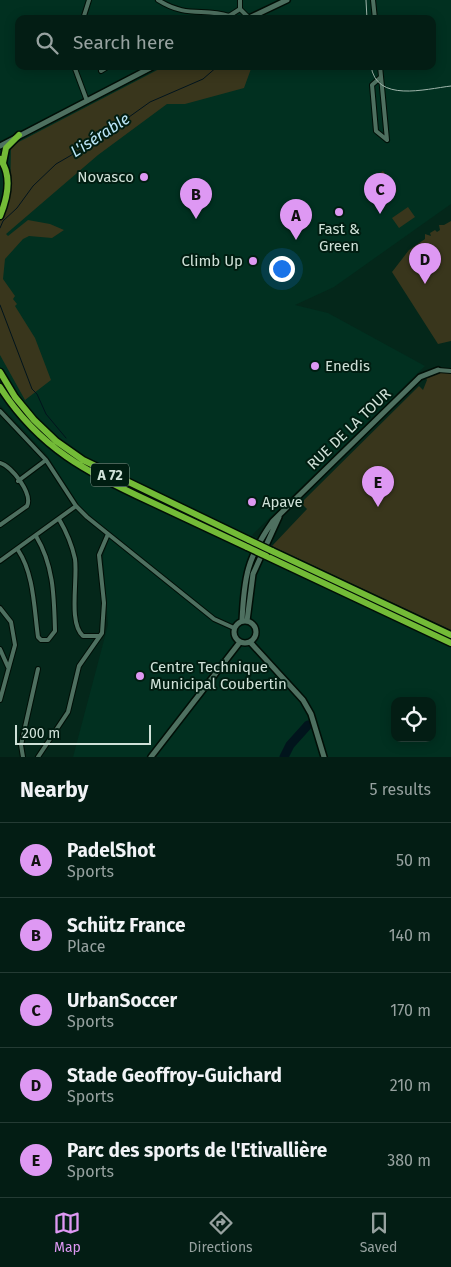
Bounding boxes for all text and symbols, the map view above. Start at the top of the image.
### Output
search box [15,15,436,70]
icon: search [33,29,61,57]
text: Search here [73,31,174,54]
water label: L'isérable [67,109,133,161]
place label: Novasco [77,168,134,186]
marker: Novasco [138,171,150,183]
pin: C [364,173,396,214]
pin: B [180,178,212,219]
pin: A [280,199,312,240]
marker: Fast & Green [333,206,345,218]
place label: Fast & Green [318,220,360,255]
pin: D [409,243,441,284]
place label: Climb Up [182,252,243,270]
marker: Climb Up [247,255,259,267]
your location [269,256,295,282]
place label: Enedis [325,357,370,375]
marker: Enedis [309,360,321,372]
street label: RUE DE LA TOUR [303,385,395,473]
road number: A 72 [91,464,129,486]
pin: E [362,466,394,507]
place label: Apave [262,493,303,511]
marker: Apave [246,496,258,508]
place label: Centre Technique Municipal Coubertin [150,658,287,693]
marker: Centre Technique Municipal Coubertin [134,670,146,682]
map controls [391,697,436,742]
button: locate [391,697,436,742]
scale bar [15,722,151,745]
text: 200 m [22,725,60,742]
text: Nearby [20,777,88,803]
text: 5 results [370,780,431,799]
text: PadelShot [67,839,156,862]
text: A [31,851,41,870]
text: 50 m [396,851,431,870]
text: Sports [67,862,114,881]
text: Schütz France [67,914,185,937]
text: B [31,926,41,945]
text: 140 m [389,926,431,945]
text: Place [67,937,106,956]
text: UrbanSoccer [67,989,177,1012]
text: C [31,1001,41,1020]
text: 170 m [390,1001,431,1020]
text: Sports [67,1012,114,1031]
text: Stade Geoffroy-Guichard [67,1064,282,1087]
text: D [31,1076,41,1095]
text: 210 m [390,1076,431,1095]
text: Sports [67,1087,114,1106]
text: Parc des sports de l'Etivallière [67,1139,327,1162]
text: E [32,1151,40,1170]
text: 380 m [387,1151,431,1170]
text: Sports [67,1162,114,1181]
tab: Map [53,1209,81,1256]
tab: Directions [188,1209,253,1256]
tab: Saved [360,1209,398,1256]

